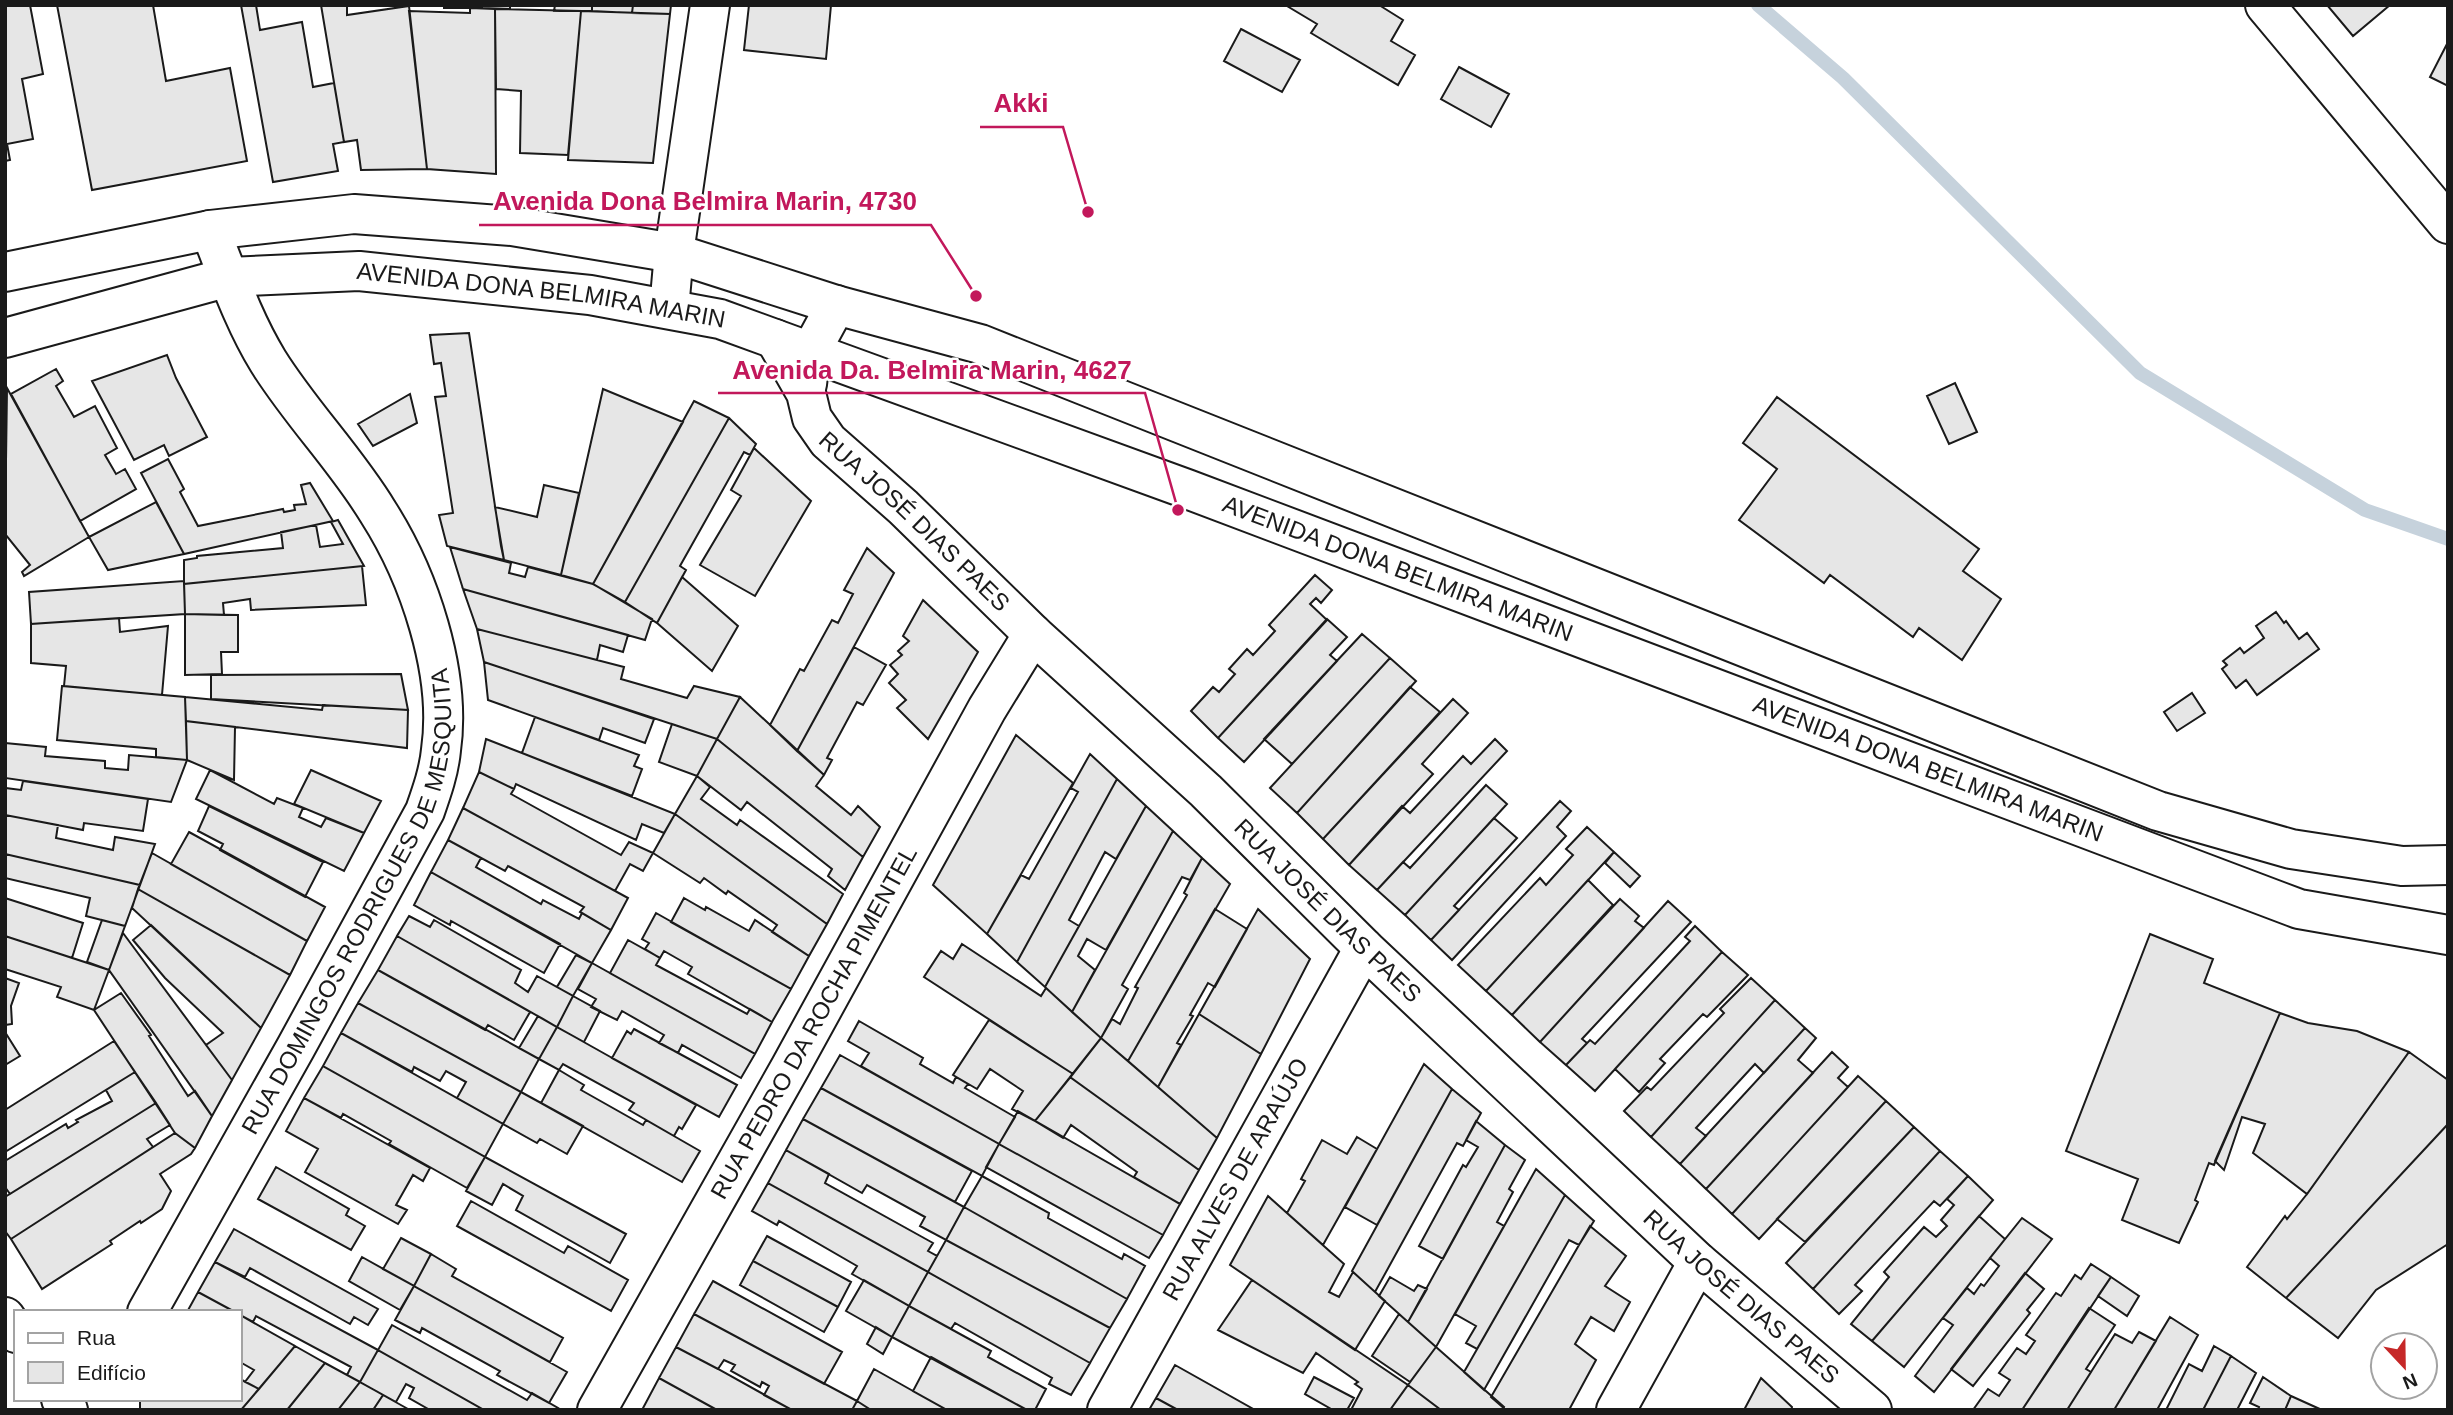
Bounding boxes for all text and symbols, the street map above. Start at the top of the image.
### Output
callout: Akki [980,80,1063,127]
text: Akki [994,88,1048,118]
callout: Avenida Dona Belmira Marin, 4730 [479,178,931,225]
text: Avenida Dona Belmira Marin, 4730 [493,186,917,216]
street label: AVENIDA DONA BELMIRA MARIN [355,257,728,333]
callout: Avenida Da. Belmira Marin, 4627 [718,346,1145,393]
text: Avenida Da. Belmira Marin, 4627 [732,355,1132,385]
street label: RUA JOSÉ DIAS PAES [814,426,1015,616]
street label: AVENIDA DONA BELMIRA MARIN [1219,490,1577,646]
street label: RUA DOMINGOS RODRIGUES DE MESQUITA [236,667,456,1139]
street label: AVENIDA DONA BELMIRA MARIN [1750,690,2107,847]
street label: RUA JOSÉ DIAS PAES [1229,813,1427,1008]
street label: RUA PEDRO DA ROCHA PIMENTEL [705,841,922,1203]
street label: RUA ALVES DE ARAÚJO [1157,1053,1313,1305]
street label: RUA JOSÉ DIAS PAES [1638,1204,1845,1389]
legend [14,1310,242,1401]
text: Rua [77,1326,116,1349]
north arrow [2369,1331,2439,1401]
text: Edifício [77,1361,146,1384]
text: N [2400,1369,2420,1394]

